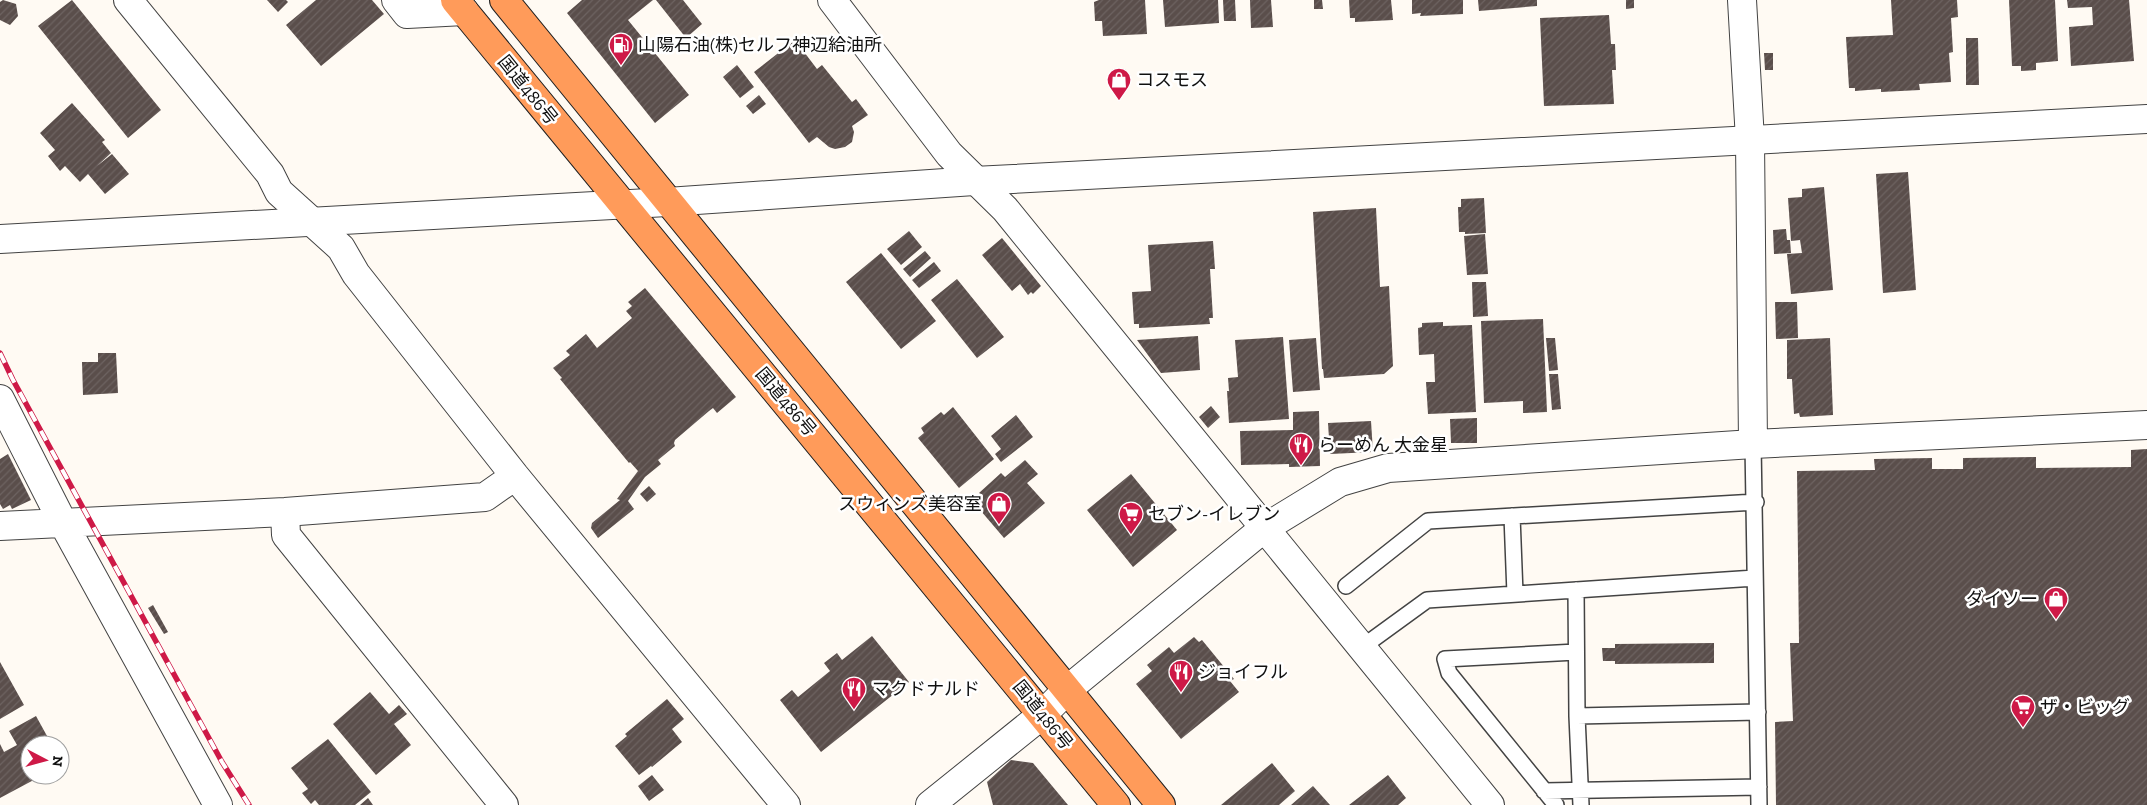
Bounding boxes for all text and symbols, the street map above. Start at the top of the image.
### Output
fuel station icon: 山陽石油(株)セルフ神辺給油所 [608,32,634,66]
place label: 山陽石油(株)セルフ神辺給油所 [638,34,882,56]
street label: 国道486号 [493,51,563,129]
shop icon: コスモス [1106,67,1132,101]
place label: コスモス [1136,69,1208,91]
street label: 国道486号 [751,363,821,441]
restaurant icon: らーめん 大金星 [1288,432,1314,466]
place label: らーめん 大金星 [1318,434,1448,456]
shop icon: スウィンズ美容室 [986,491,1012,525]
place label: スウィンズ美容室 [838,493,982,515]
supermarket icon: セブン-イレブン [1118,501,1144,535]
place label: セブン-イレブン [1148,503,1280,525]
shop icon: ダイソー [2043,586,2069,620]
place label: ダイソー [1966,588,2038,610]
restaurant icon: ジョイフル [1168,659,1194,693]
place label: ジョイフル [1198,661,1288,683]
restaurant icon: マクドナルド [841,676,867,710]
street label: 国道486号 [1008,676,1078,754]
place label: マクドナルド [872,678,980,700]
supermarket icon: ザ・ビッグ [2010,694,2036,728]
place label: ザ・ビッグ [2040,696,2130,718]
north arrow [20,735,70,785]
text: N [48,755,66,768]

